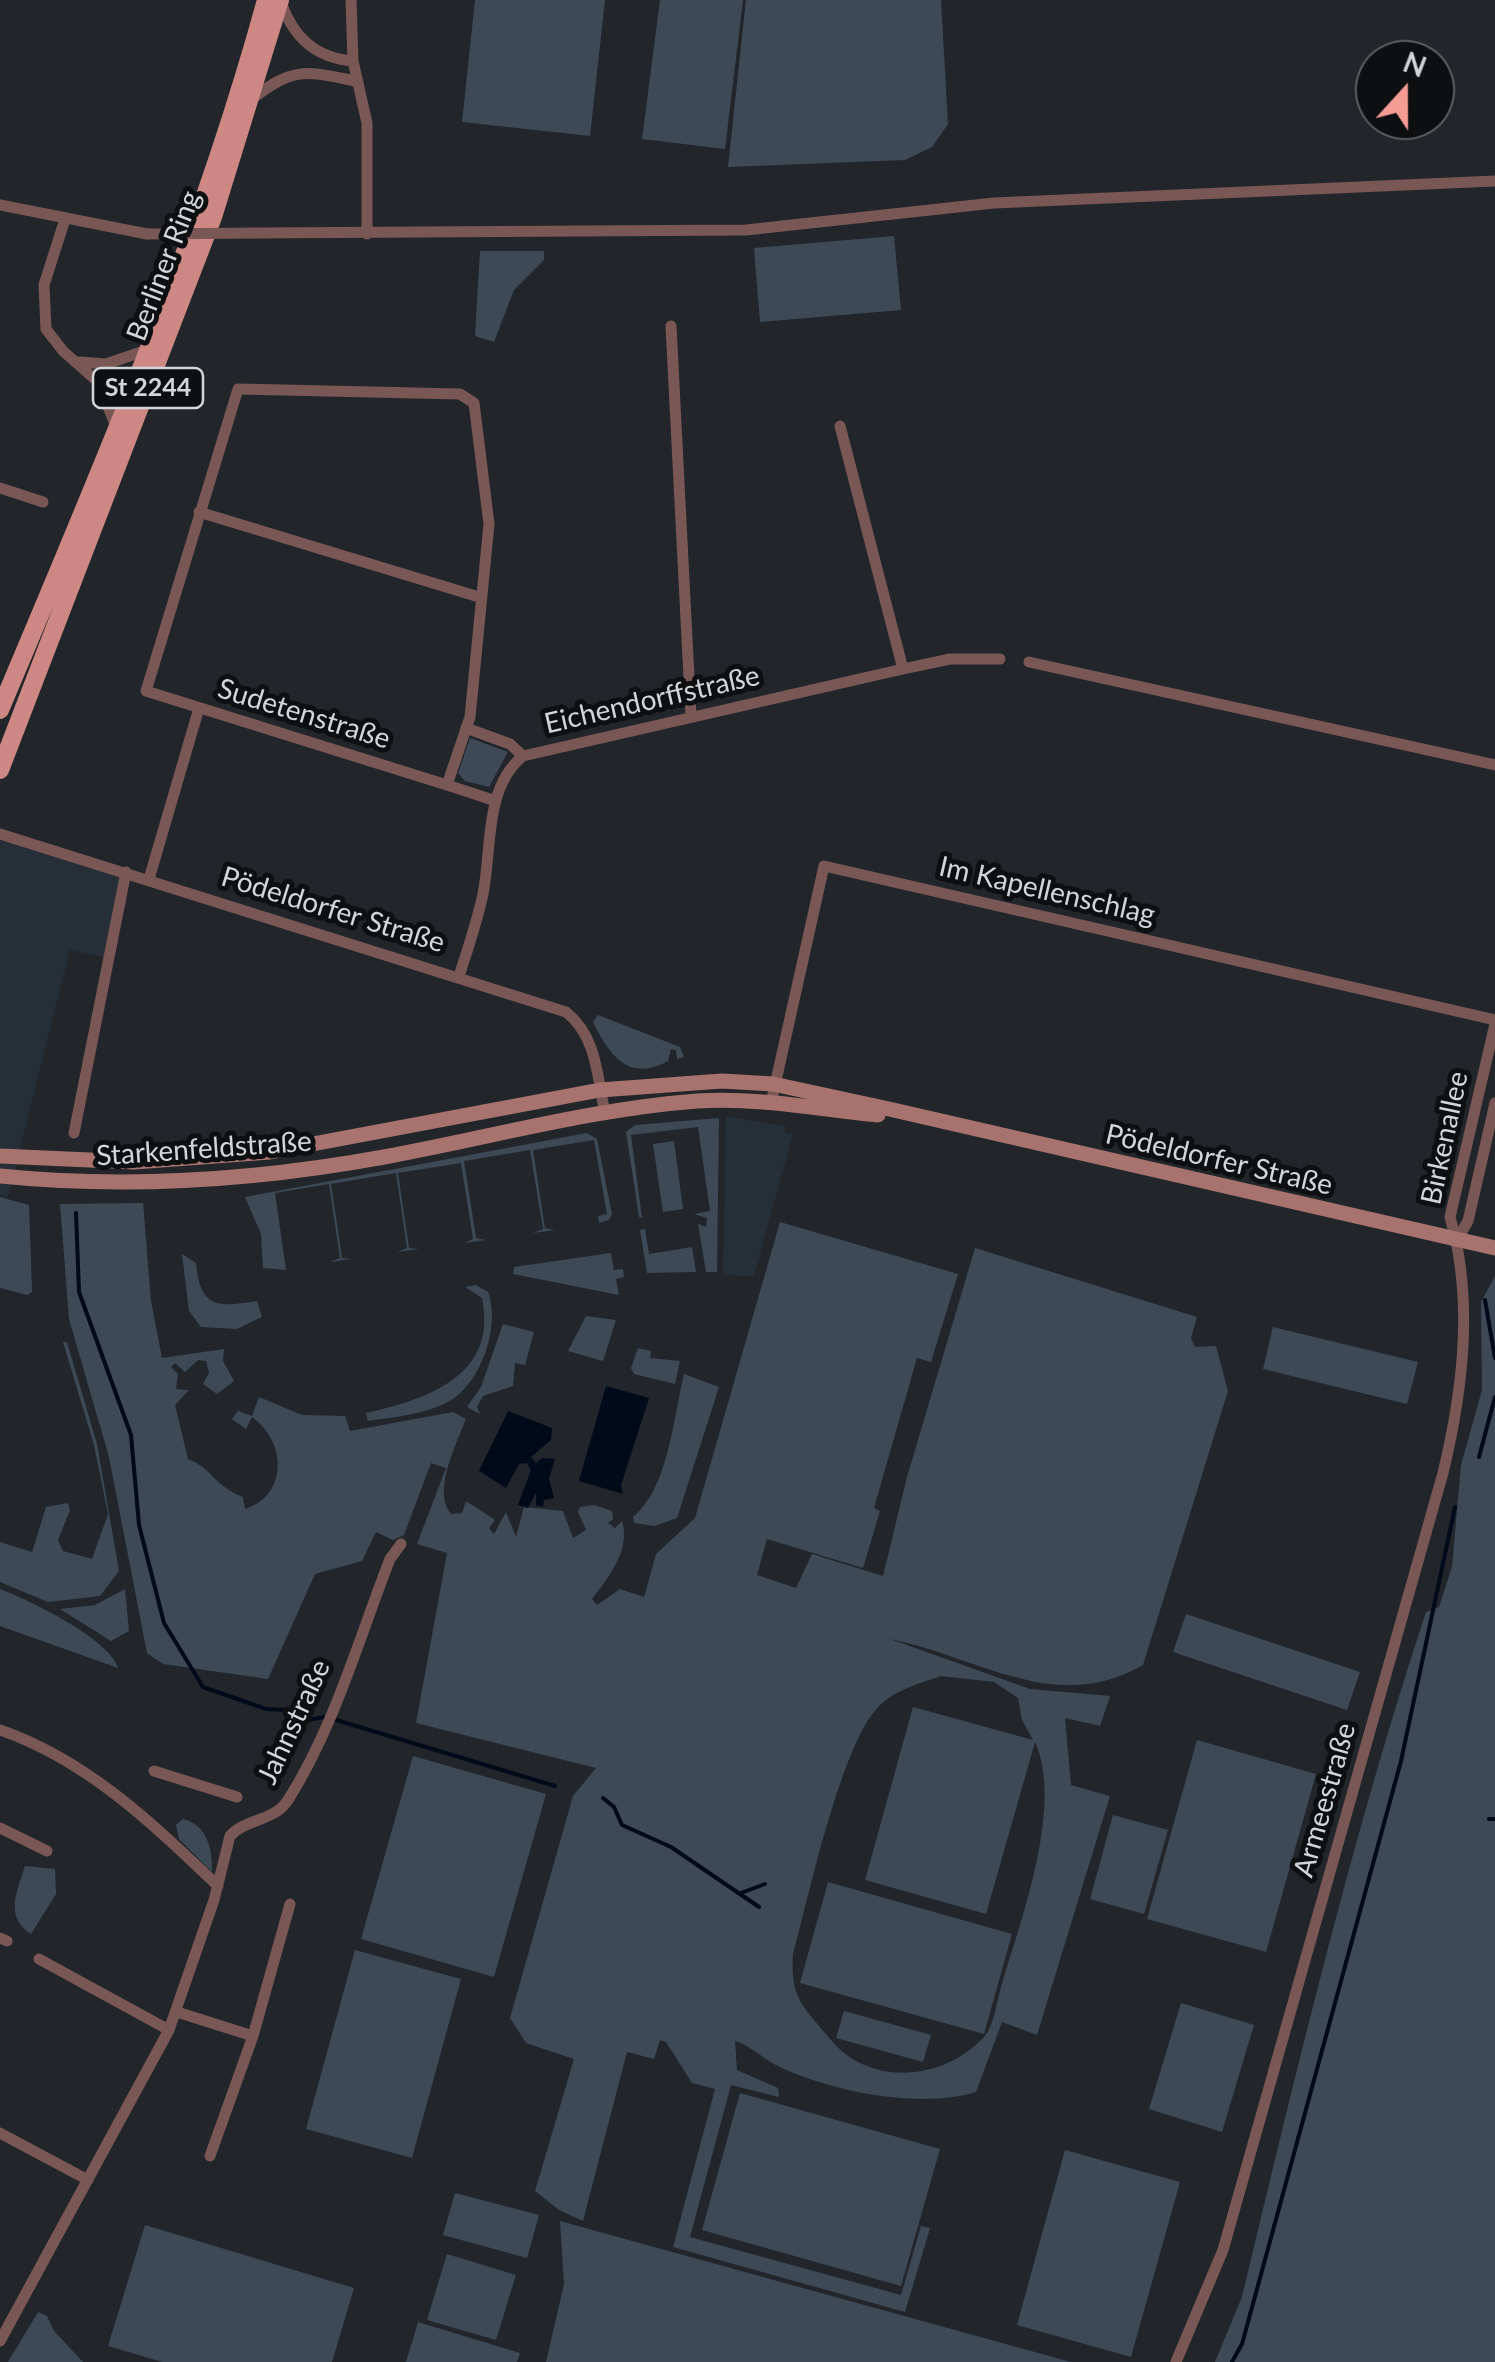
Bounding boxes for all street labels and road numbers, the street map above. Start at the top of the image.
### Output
street label: Berliner Ring [120,186,208,346]
road number: St 2244 [93,368,203,408]
street label: Eichendorffstraße [541,659,763,741]
street label: Sudetenstraße [214,672,394,756]
street label: Im Kapellenschlag [936,850,1158,932]
street label: Pödeldorfer Straße [217,860,449,960]
street label: Birkenallee [1415,1068,1475,1208]
street label: Pödeldorfer Straße [1102,1118,1336,1202]
street label: Starkenfeldstraße [95,1125,313,1173]
street label: Jahnstraße [251,1654,337,1790]
street label: Armeestraße [1287,1719,1363,1881]

